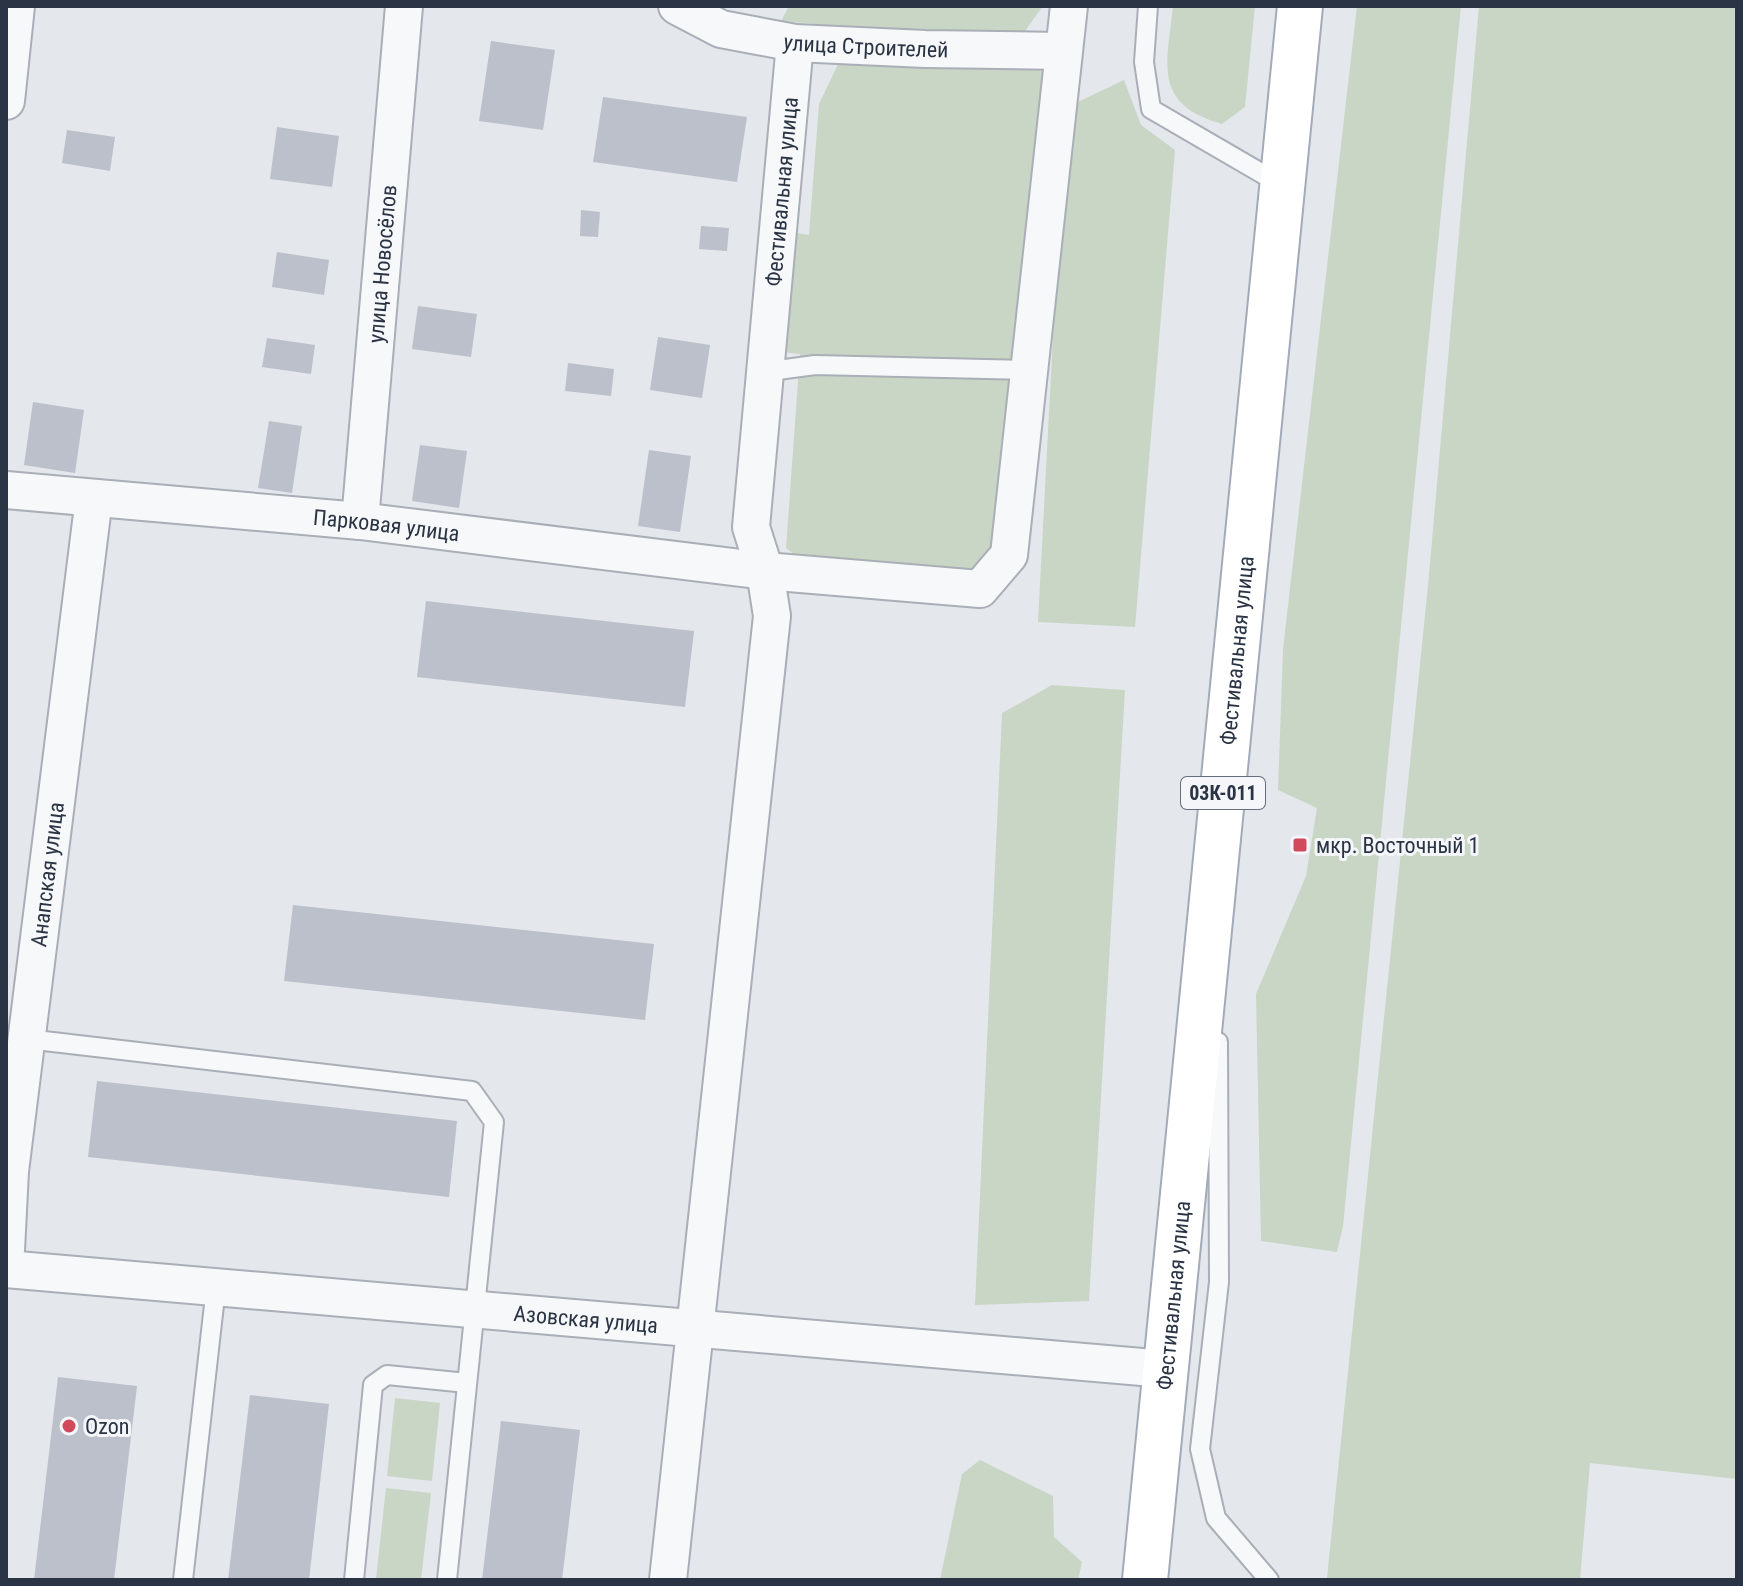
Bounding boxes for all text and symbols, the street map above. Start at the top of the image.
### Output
street label: улица Строителей [781,29,949,62]
street label: Фестивальная улица [761,96,803,288]
street label: улица Новосёлов [363,184,402,344]
street label: Парковая улица [312,505,461,546]
street label: Фестивальная улица [1215,555,1259,746]
road number: 03К-011 [1181,777,1265,809]
street label: Анапская улица [26,801,69,948]
place label: мкр. Восточный 1 [1316,833,1479,858]
marker: мкр. Восточный 1 [1291,836,1309,854]
street label: Фестивальная улица [1152,1200,1195,1391]
street label: Азовская улица [513,1301,659,1338]
place label: Ozon [85,1414,129,1439]
marker: Ozon [60,1417,78,1435]

